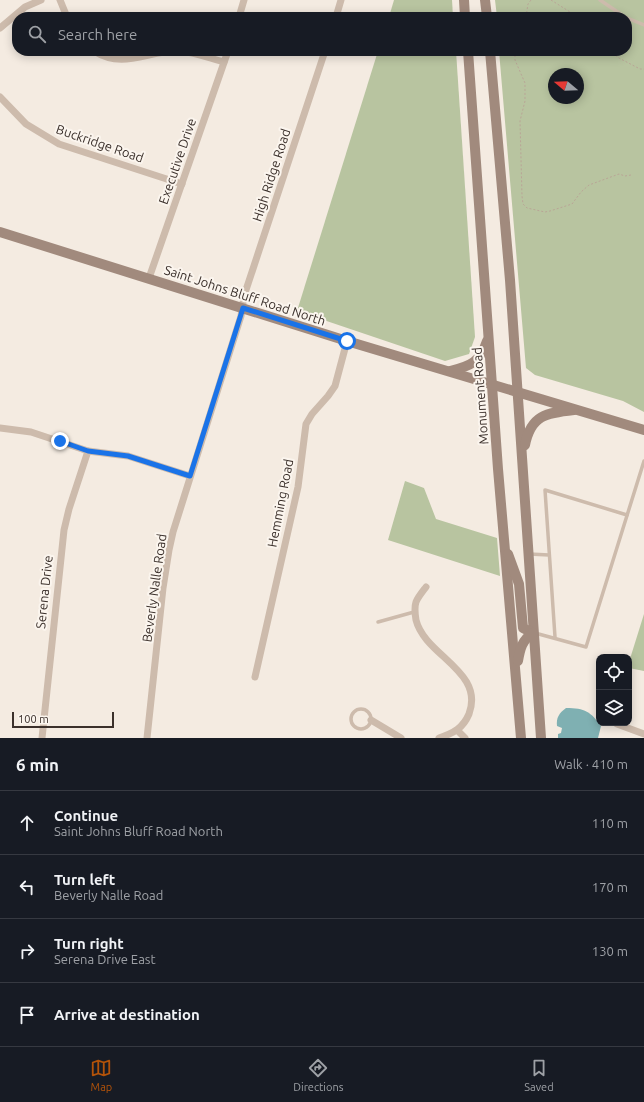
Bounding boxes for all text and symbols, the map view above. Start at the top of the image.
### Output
search box [12,12,632,56]
icon: search [26,23,48,45]
text: Search here [58,26,137,43]
north arrow [548,68,584,104]
street label: Executive Drive [156,116,198,206]
street label: Buckridge Road [54,121,146,165]
street label: High Ridge Road [249,127,293,223]
street label: Saint Johns Bluff Road North [163,262,327,328]
route start [338,332,356,350]
street label: Monument Road [470,347,490,445]
route end [51,432,69,450]
street label: Hemming Road [265,458,295,548]
street label: Beverly Nalle Road [139,533,169,643]
street label: Serena Drive [33,555,55,629]
map controls [596,654,632,726]
button: locate [596,654,632,690]
button: layers [596,690,632,726]
scale bar [12,710,114,729]
text: 100 m [18,713,49,725]
text: 6 min [16,755,59,774]
text: Walk · 410 m [554,757,628,771]
text: Continue [54,807,118,824]
icon: ahead [16,812,38,834]
text: 110 m [592,816,628,830]
text: Saint Johns Bluff Road North [54,824,223,838]
text: Turn left [54,871,115,888]
icon: left [16,876,38,898]
text: 170 m [592,880,628,894]
text: Beverly Nalle Road [54,888,163,902]
text: Turn right [54,935,124,952]
icon: right [16,940,38,962]
text: 130 m [592,944,628,958]
text: Serena Drive East [54,952,156,966]
icon: arrive [16,1004,38,1026]
text: Arrive at destination [54,1006,200,1023]
tab: Map [90,1057,112,1093]
tab: Directions [293,1057,344,1093]
tab: Saved [524,1057,554,1093]

